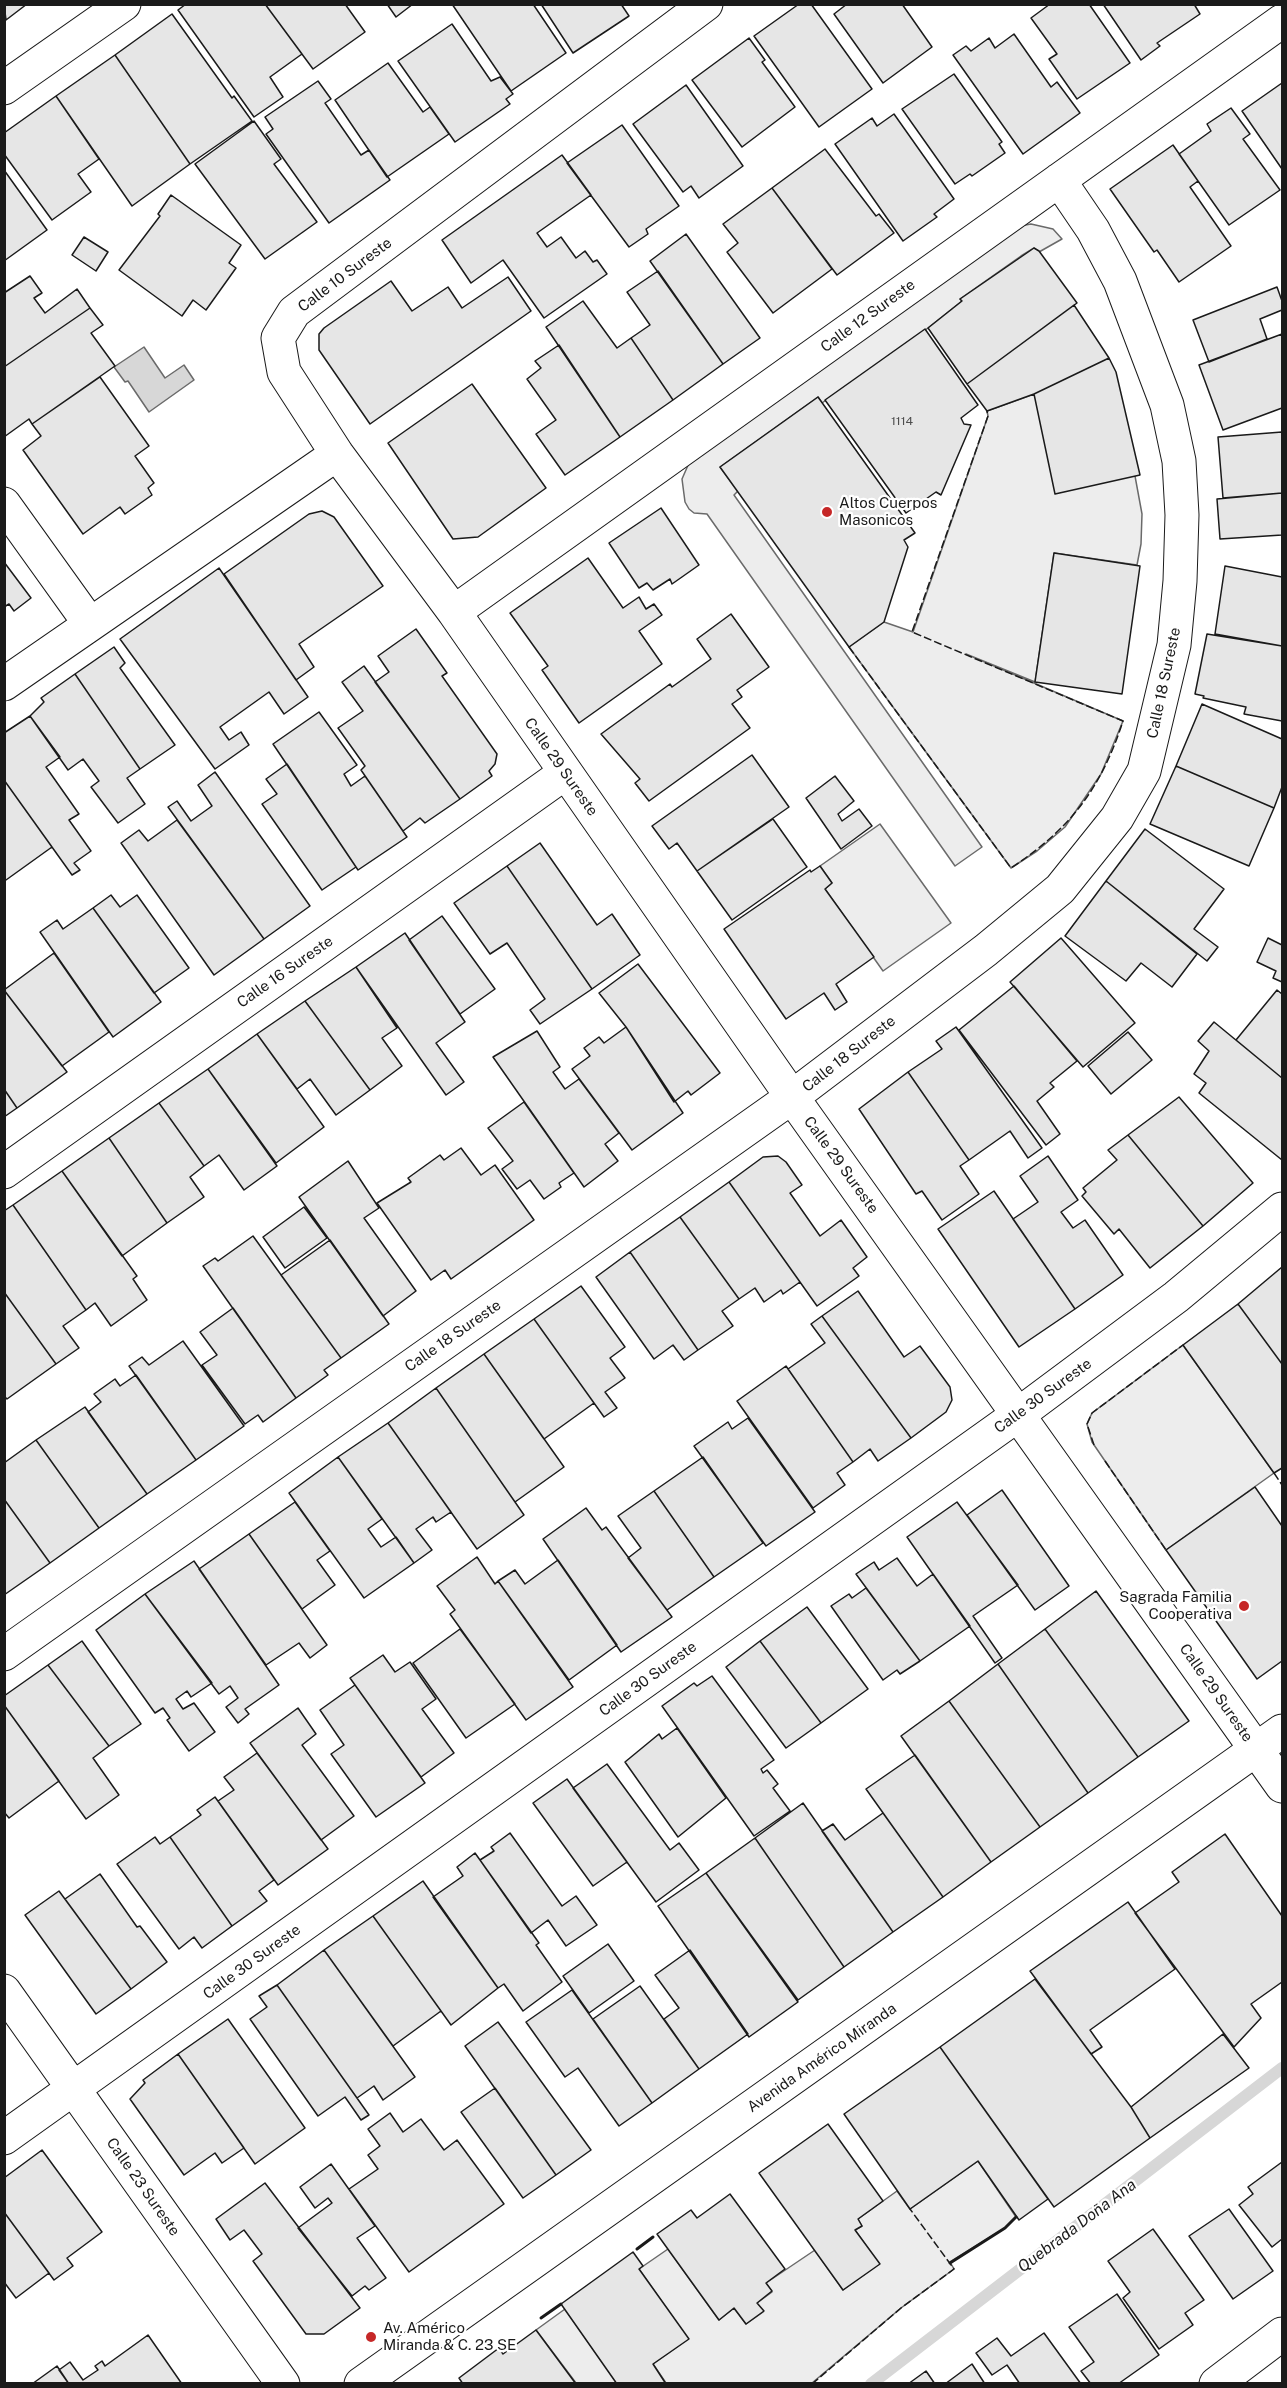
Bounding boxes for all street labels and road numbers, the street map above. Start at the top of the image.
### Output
street label: Calle 10 Sureste [295,234,395,316]
street label: Calle 12 Sureste [817,276,919,356]
street label: Calle 18 Sureste [1143,626,1185,740]
street label: Calle 29 Sureste [520,714,602,820]
street label: Calle 16 Sureste [234,932,336,1012]
street label: Calle 18 Sureste [799,1012,899,1096]
street label: Calle 29 Sureste [800,1113,882,1217]
street label: Calle 18 Sureste [401,1296,505,1376]
street label: Calle 30 Sureste [991,1355,1095,1437]
street label: Calle 30 Sureste [596,1638,700,1720]
street label: Calle 29 Sureste [1175,1640,1257,1746]
street label: Calle 30 Sureste [200,1921,304,2003]
street label: Avenida Américo Miranda [744,2000,900,2116]
street label: Calle 23 Sureste [102,2134,184,2240]

